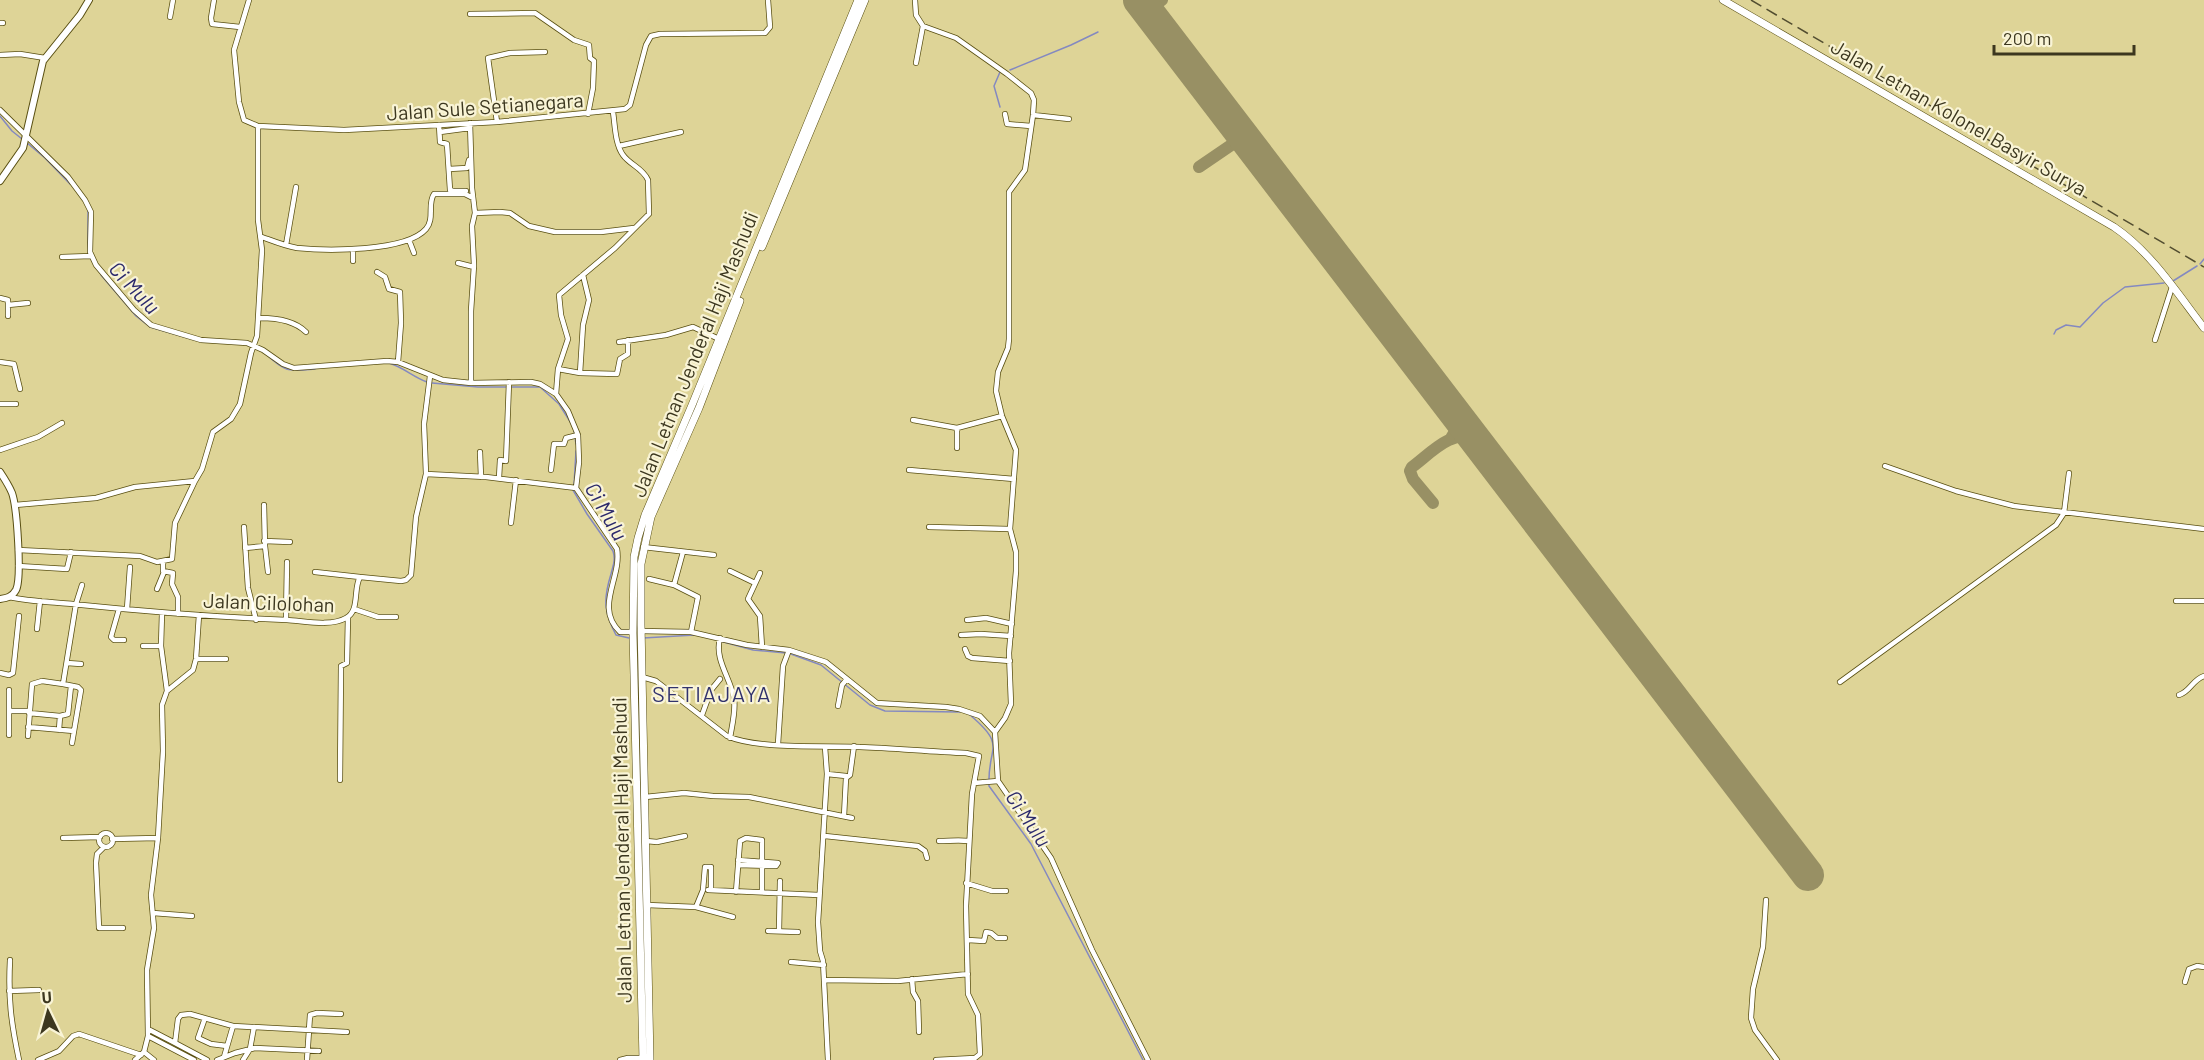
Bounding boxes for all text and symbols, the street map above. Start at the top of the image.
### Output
scale bar [1994,18,2134,56]
text: 200 m [2003,27,2051,49]
street label: Jalan Letnan Kolonel Basyir Surya [1827,34,2091,200]
street label: Jalan Sule Setianegara [386,87,584,125]
street label: Jalan Letnan Jenderal Haji Mashudi [626,208,762,500]
water label: Ci Mulu [104,256,166,319]
water label: Ci Mulu [580,478,634,544]
street label: Jalan Cilolohan [203,588,335,616]
district label: SETIAJAYA [652,680,772,706]
street label: Jalan Letnan Jenderal Haji Mashudi [606,697,636,1003]
water label: Ci Mulu [1001,785,1057,851]
north arrow [18,982,78,1042]
text: U [41,987,52,1006]

